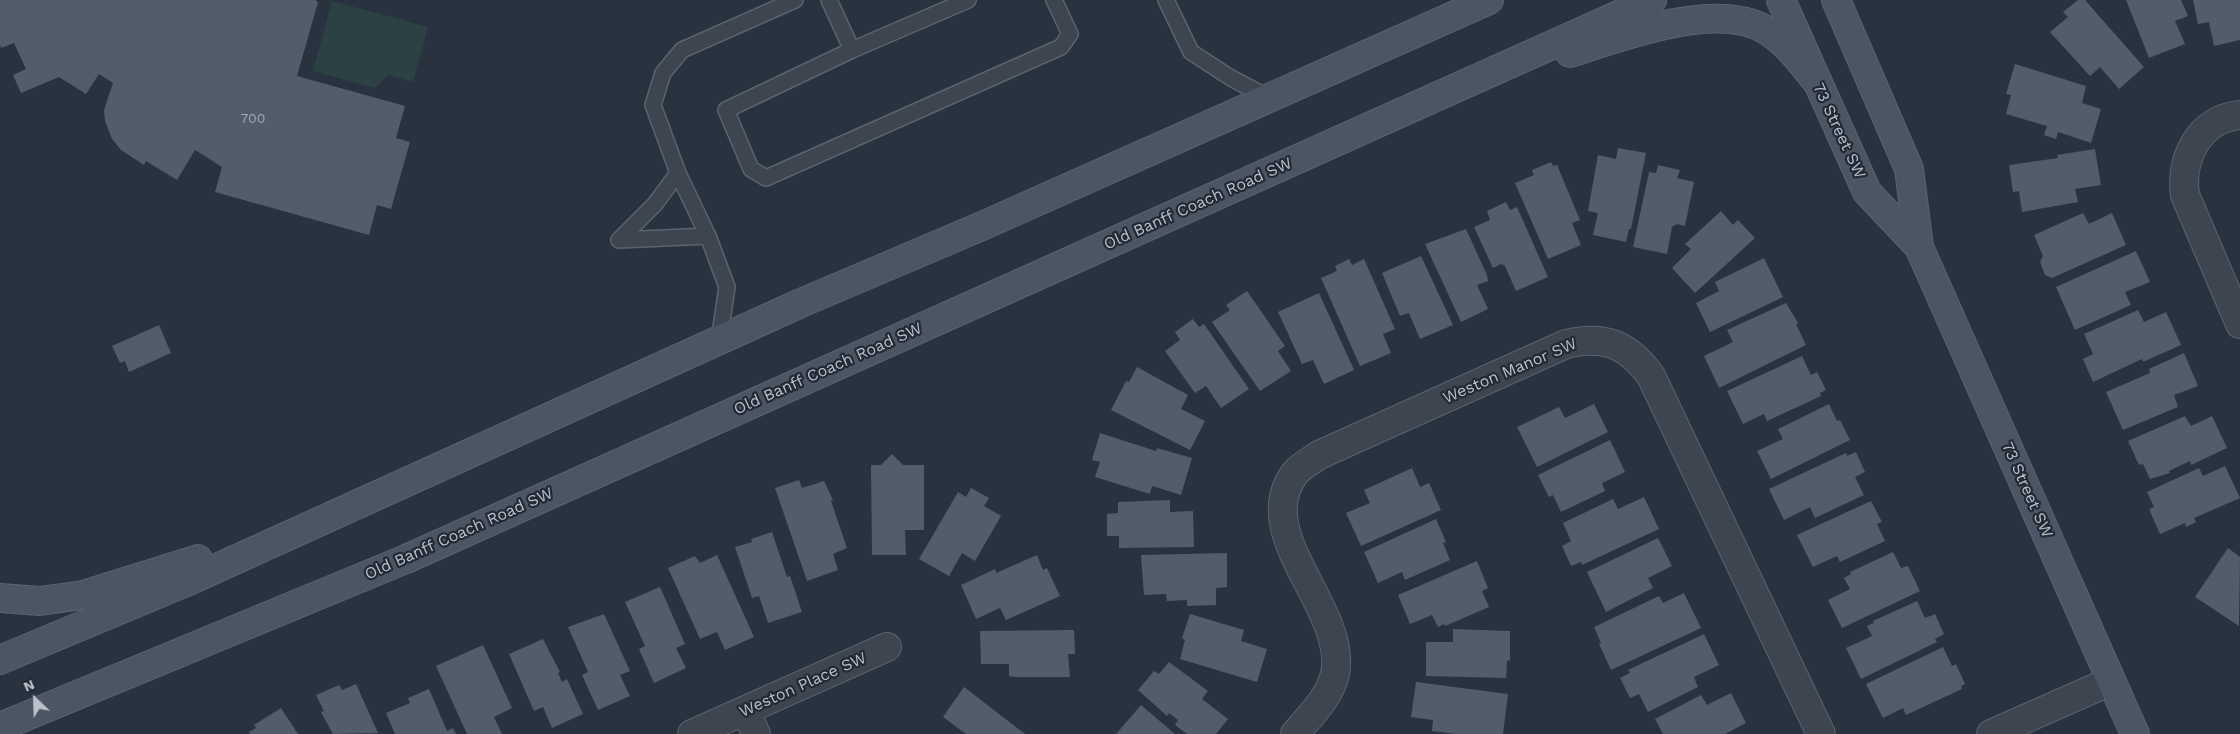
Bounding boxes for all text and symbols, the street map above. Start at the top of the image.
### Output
street label: 73 Street SW [1809,80,1869,182]
house number: 700 [241,111,265,127]
street label: Old Banff Coach Road SW [1101,154,1295,254]
street label: Old Banff Coach Road SW [731,319,925,419]
street label: Weston Manor SW [1440,334,1580,408]
street label: 73 Street SW [1997,439,2057,541]
street label: Old Banff Coach Road SW [362,484,556,584]
street label: Weston Place SW [736,648,870,722]
north arrow [10,674,60,724]
text: N [21,676,37,695]

